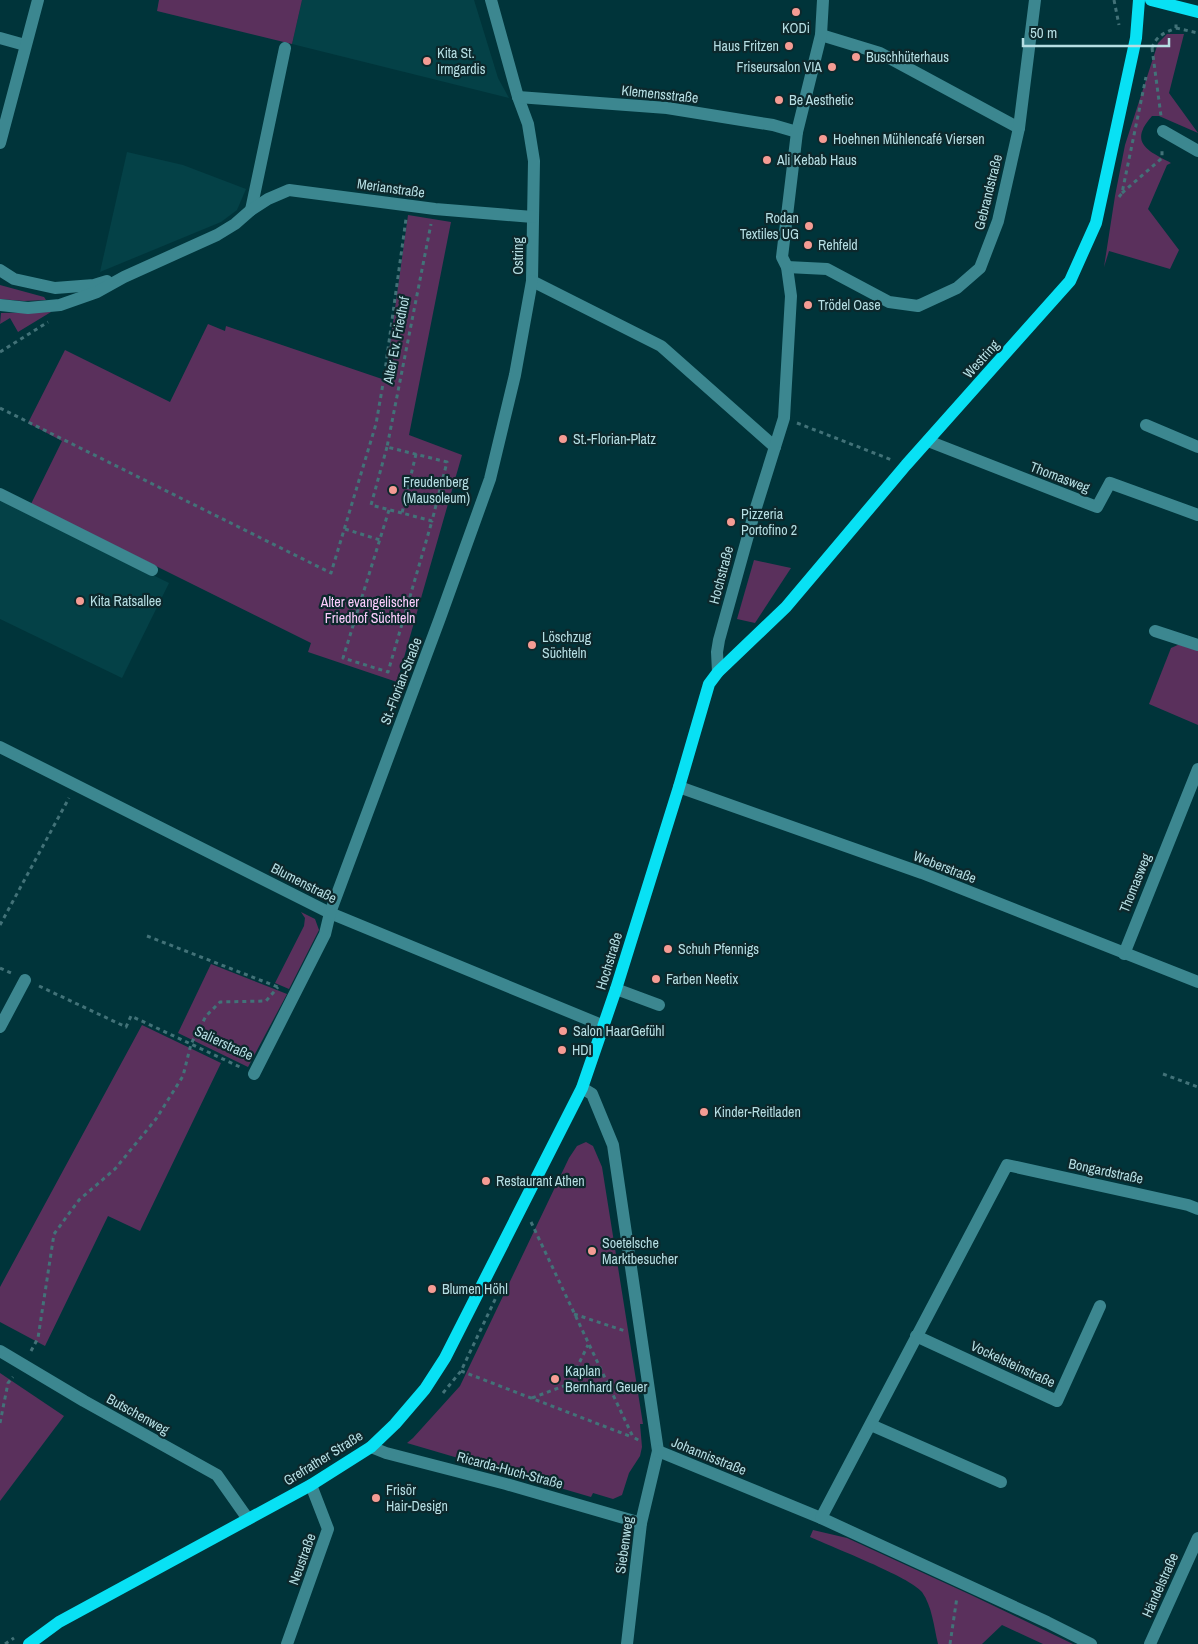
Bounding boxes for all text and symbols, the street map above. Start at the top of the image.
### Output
marker: KODi [790,6,802,18]
scale bar [1023,15,1169,47]
place label: KODi [782,19,810,37]
text: 50 m [1030,22,1057,43]
place label: Haus Fritzen [713,37,779,55]
marker: Haus Fritzen [783,40,795,52]
place label: Kita St. Irmgardis [437,44,486,78]
place label: Buschhüterhaus [866,48,949,66]
marker: Buschhüterhaus [850,51,862,63]
marker: Kita St. Irmgardis [421,55,433,67]
place label: Friseursalon VIA [737,58,822,76]
marker: Friseursalon VIA [826,61,838,73]
street label: Klemensstraße [621,81,699,107]
place label: Be Aesthetic [789,91,854,109]
marker: Be Aesthetic [773,94,785,106]
place label: Hoehnen Mühlencafé Viersen [833,130,985,148]
marker: Hoehnen Mühlencafé Viersen [817,133,829,145]
place label: Ali Kebab Haus [776,151,857,169]
street label: Gebrandstraße [970,152,1006,232]
marker: Ali Kebab Haus [761,154,773,166]
street label: Merianstraße [356,174,426,202]
place label: Rodan Textiles UG [740,209,799,243]
marker: Rodan Textiles UG [803,220,815,232]
place label: Rehfeld [818,236,858,254]
street label: Ostring [509,237,527,275]
marker: Rehfeld [802,239,814,251]
street label: Alter Ev. Friedhof [379,294,413,386]
place label: Trödel Oase [818,296,881,314]
marker: Trödel Oase [802,299,814,311]
street label: Westring [959,336,1003,382]
place label: St.-Florian-Platz [573,430,656,448]
marker: St.-Florian-Platz [557,433,569,445]
street label: Thomasweg [1028,457,1093,497]
place label: Freudenberg (Mausoleum) [403,473,470,507]
marker: Freudenberg (Mausoleum) [387,484,399,496]
place label: Pizzeria Portofino 2 [741,505,797,539]
marker: Pizzeria Portofino 2 [725,516,737,528]
street label: Hochstraße [705,544,737,606]
place label: Kita Ratsallee [90,592,161,610]
park label: Alter evangelischer Friedhof Süchteln [320,593,419,627]
marker: Kita Ratsallee [74,595,86,607]
place label: Löschzug Süchteln [542,628,592,662]
street label: St.-Florian-Straße [376,635,426,727]
marker: Löschzug Süchteln [526,639,538,651]
street label: Weberstraße [911,847,979,887]
street label: Thomasweg [1115,850,1155,915]
street label: Blumenstraße [268,859,340,907]
street label: Hochstraße [592,930,626,992]
place label: Schuh Pfennigs [678,940,759,958]
marker: Schuh Pfennigs [662,943,674,955]
place label: Farben Neetix [666,970,738,988]
marker: Farben Neetix [650,973,662,985]
street label: Salierstraße [192,1022,256,1064]
place label: Salon HaarGefühl [573,1022,664,1040]
marker: Salon HaarGefühl [557,1025,569,1037]
place label: HDI [572,1041,592,1059]
marker: HDI [556,1044,568,1056]
place label: Kinder-Reitladen [714,1103,801,1121]
marker: Kinder-Reitladen [698,1106,710,1118]
street label: Bongardstraße [1067,1154,1145,1188]
place label: Restaurant Athen [496,1172,585,1190]
marker: Restaurant Athen [480,1175,492,1187]
place label: Soetelsche Marktbesucher [602,1234,678,1268]
marker: Soetelsche Marktbesucher [586,1245,598,1257]
place label: Blumen Höhl [442,1280,508,1298]
marker: Blumen Höhl [426,1283,438,1295]
street label: Vockelsteinstraße [968,1337,1058,1391]
place label: Kaplan Bernhard Geuer [565,1362,647,1396]
marker: Kaplan Bernhard Geuer [549,1373,561,1385]
street label: Butschenweg [103,1389,173,1439]
street label: Grefrather Straße [280,1427,366,1489]
street label: Johannisstraße [669,1433,749,1479]
street label: Ricarda-Huch-Straße [455,1447,565,1493]
place label: Frisör Hair-Design [386,1481,448,1515]
marker: Frisör Hair-Design [370,1492,382,1504]
street label: Siebenweg [611,1515,637,1575]
street label: Neustraße [284,1531,320,1587]
street label: Händelstraße [1138,1550,1182,1620]

